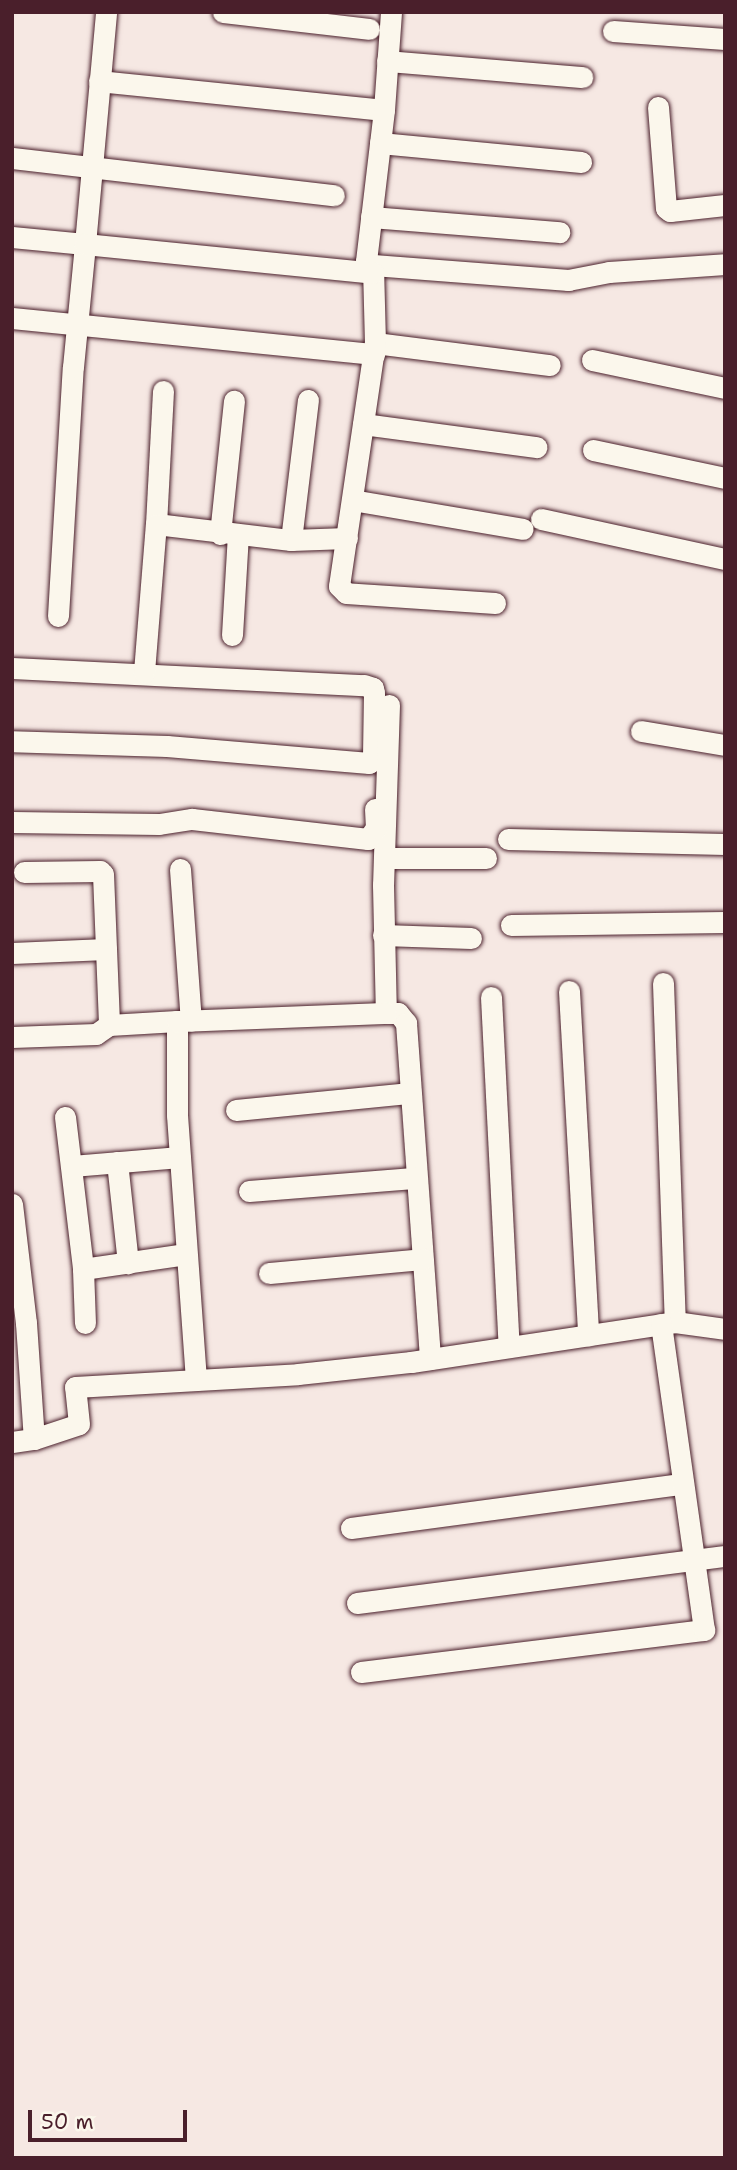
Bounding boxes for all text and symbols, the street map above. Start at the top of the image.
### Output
scale bar [32,2096,191,2140]
text: 50 m [41,2108,94,2136]

